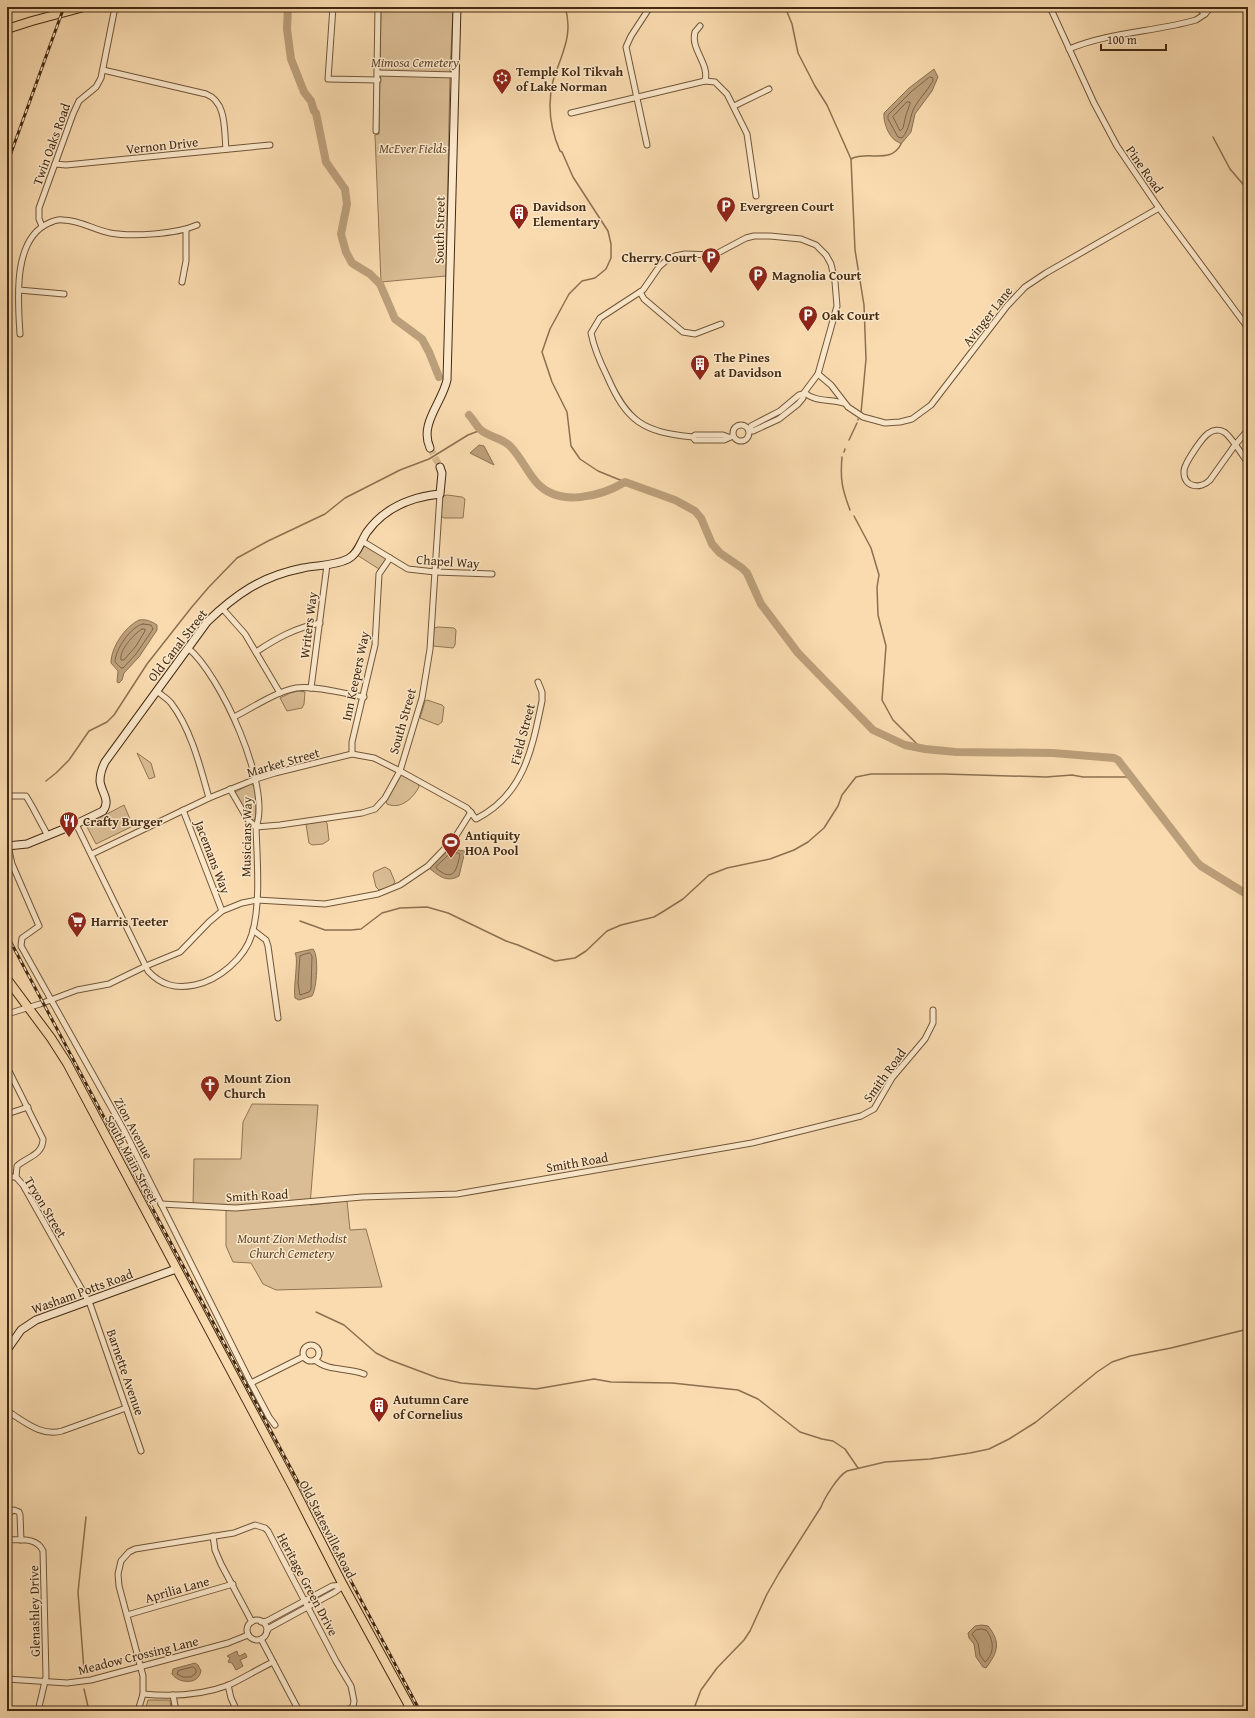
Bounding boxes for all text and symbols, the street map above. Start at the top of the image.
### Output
scale bar [1101,26,1166,52]
text: 100 m [1107,31,1137,48]
park label: Mimosa Cemetery [371,53,459,72]
place label: Temple Kol Tikvah of Lake Norman [516,62,624,96]
synagogue icon: Temple Kol Tikvah of Lake Norman [491,67,513,95]
street label: Twin Oaks Road [28,100,75,188]
street label: Vernon Drive [125,132,199,159]
park label: McEver Fields [379,139,447,158]
street label: Pine Road [1121,142,1168,197]
parking icon: Evergreen Court [715,195,737,223]
street label: South Street [429,196,450,264]
place label: Davidson Elementary [533,197,600,231]
place label: Evergreen Court [740,197,834,216]
building icon: Davidson Elementary [508,202,530,230]
parking icon: Cherry Court [700,246,722,274]
place label: Cherry Court [621,248,697,267]
parking icon: Magnolia Court [747,264,769,292]
place label: Magnolia Court [772,266,862,285]
street label: Avinger Lane [958,282,1017,350]
parking icon: Oak Court [797,304,819,332]
place label: Oak Court [822,306,880,325]
place label: The Pines at Davidson [714,348,782,382]
building icon: The Pines at Davidson [689,353,711,381]
street label: Chapel Way [416,550,481,573]
street label: Writers Way [295,590,322,660]
street label: Old Canal Street [143,605,212,686]
street label: Inn Keepers Way [337,629,374,723]
street label: South Street [384,686,421,756]
street label: Field Street [505,701,540,767]
street label: Market Street [244,743,322,782]
street label: Musicians Way [236,796,257,877]
restaurant icon: Crafty Burger [58,810,80,838]
place label: Crafty Burger [83,812,163,831]
street label: Jacemans Way [189,816,235,897]
place label: Antiquity HOA Pool [465,826,521,860]
sports icon: Antiquity HOA Pool [440,831,462,859]
supermarket icon: Harris Teeter [66,910,88,938]
place label: Harris Teeter [91,912,168,931]
street label: Smith Road [858,1044,911,1106]
place label: Mount Zion Church [224,1069,291,1103]
church icon: Mount Zion Church [199,1074,221,1102]
street label: Zion Avenue [109,1094,158,1162]
street label: South Main Street [100,1111,163,1207]
street label: Smith Road [545,1148,610,1177]
street label: Tryon Street [20,1173,72,1242]
street label: Smith Road [225,1184,289,1207]
park label: Mount Zion Methodist Church Cemetery [237,1229,348,1263]
street label: Washam Potts Road [29,1264,136,1319]
street label: Barnette Avenue [102,1326,149,1418]
place label: Autumn Care of Cornelius [393,1390,469,1424]
building icon: Autumn Care of Cornelius [368,1395,390,1423]
street label: Old Statesville Road [295,1477,361,1582]
street label: Heritage Green Drive [272,1529,343,1639]
street label: Glenashley Drive [24,1565,45,1657]
street label: Aprilia Lane [143,1571,212,1608]
street label: Meadow Crossing Lane [76,1631,200,1680]

